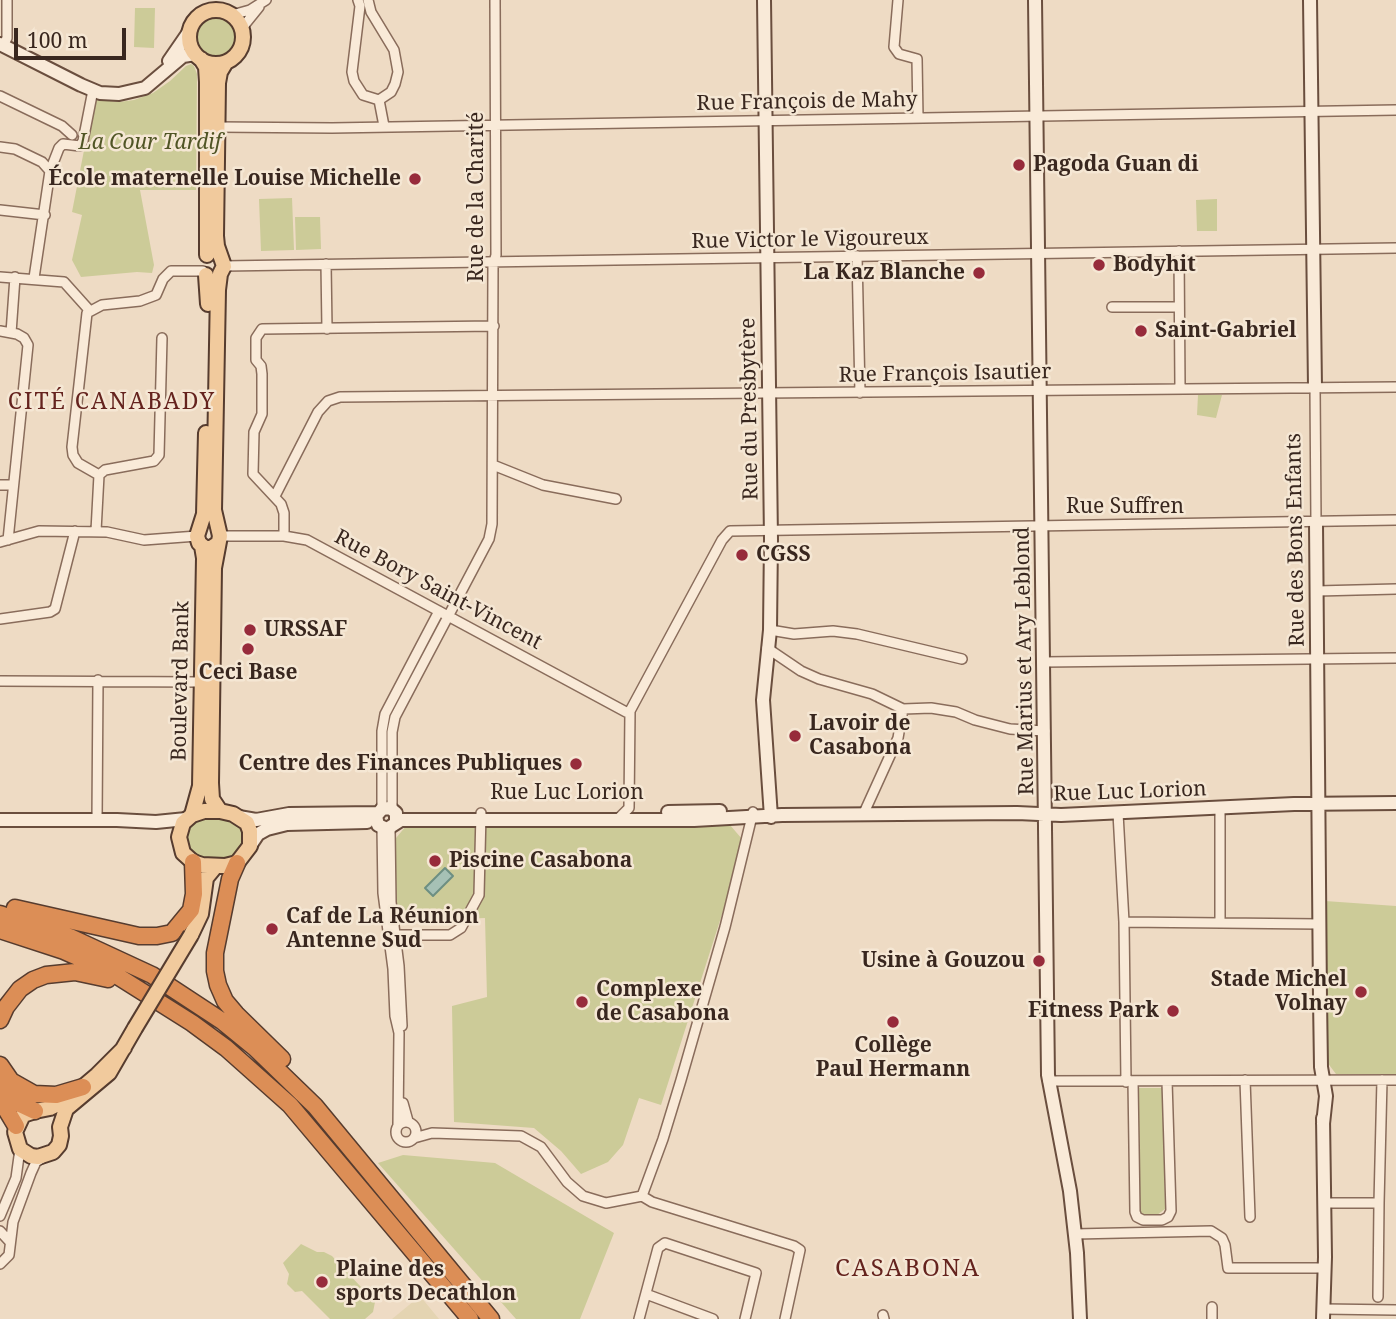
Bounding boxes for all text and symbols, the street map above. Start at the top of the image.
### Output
scale bar [18,14,130,58]
text: 100 m [27,26,88,54]
street label: Rue François de Mahy [696,87,918,117]
street label: Rue de la Charité [464,112,490,282]
park label: La Cour Tardif [79,130,221,156]
place label: Pagoda Guan di [1033,152,1199,178]
marker: Pagoda Guan di [1011,157,1027,173]
place label: École maternelle Louise Michelle [49,166,401,192]
marker: École maternelle Louise Michelle [407,171,423,187]
street label: Rue Victor le Vigoureux [691,225,929,255]
place label: Bodyhit [1113,252,1196,278]
marker: Bodyhit [1091,257,1107,273]
place label: La Kaz Blanche [803,260,965,286]
marker: La Kaz Blanche [971,265,987,281]
street label: Rue du Presbytère [736,317,764,501]
place label: Saint-Gabriel [1155,318,1296,344]
marker: Saint-Gabriel [1133,323,1149,339]
street label: Rue François Isautier [838,360,1052,388]
district label: CITÉ CANABADY [9,388,215,416]
street label: Rue des Bons Enfants [1282,433,1310,647]
street label: Rue Suffren [1066,494,1184,520]
street label: Rue Bory Saint-Vincent [330,525,546,655]
street label: Rue Marius et Ary Leblond [1010,527,1040,795]
place label: CGSS [756,542,811,568]
marker: CGSS [734,547,750,563]
street label: Boulevard Bank [167,601,195,761]
place label: URSSAF [264,617,347,643]
marker: URSSAF [242,622,258,638]
marker: Ceci Base [240,641,256,657]
place label: Ceci Base [199,660,297,686]
place label: Lavoir de Casabona [809,711,911,761]
marker: Lavoir de Casabona [787,728,803,744]
place label: Centre des Finances Publiques [239,751,562,777]
marker: Centre des Finances Publiques [568,756,584,772]
street label: Rue Luc Lorion [1053,777,1207,807]
street label: Rue Luc Lorion [490,780,644,806]
place label: Piscine Casabona [449,848,632,874]
marker: Piscine Casabona [427,853,443,869]
place label: Caf de La Réunion Antenne Sud [286,904,479,954]
marker: Caf de La Réunion Antenne Sud [264,921,280,937]
place label: Usine à Gouzou [861,948,1025,974]
marker: Usine à Gouzou [1031,953,1047,969]
place label: Stade Michel Volnay [1211,967,1347,1017]
place label: Complexe de Casabona [596,977,730,1027]
marker: Stade Michel Volnay [1353,984,1369,1000]
marker: Complexe de Casabona [574,994,590,1010]
place label: Fitness Park [1028,998,1159,1024]
marker: Fitness Park [1165,1003,1181,1019]
marker: Collège Paul Hermann [885,1014,901,1030]
place label: Collège Paul Hermann [816,1033,970,1083]
district label: CASABONA [836,1255,980,1283]
place label: Plaine des sports Decathlon [336,1257,516,1307]
marker: Plaine des sports Decathlon [314,1274,330,1290]

